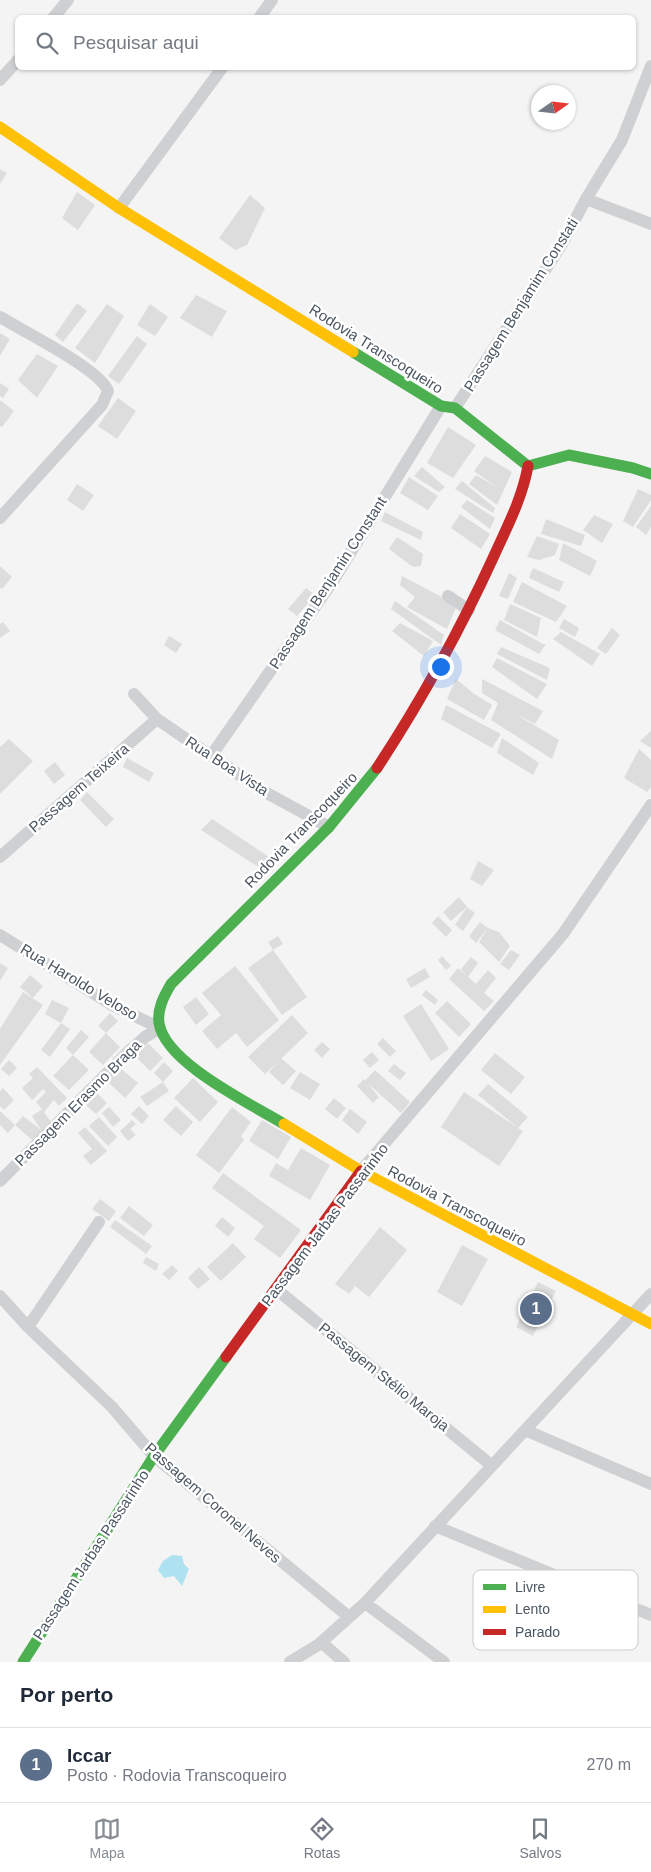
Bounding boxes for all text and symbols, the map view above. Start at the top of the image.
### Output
search box [15,15,636,70]
icon: search [33,29,61,57]
text: Pesquisar aqui [73,32,199,53]
north arrow [531,85,576,130]
street label: Passagem Benjamim Constati [460,215,581,394]
street label: Rodovia Transcoqueiro [306,300,446,397]
street label: Passagem Benjamin Constant [266,493,390,672]
your location [428,654,454,680]
street label: Rua Boa Vista [183,732,273,799]
street label: Passagem Teixeira [25,739,132,836]
street label: Rodovia Transcoqueiro [241,768,360,891]
street label: Rua Haroldo Veloso [18,940,141,1023]
street label: Passagem Erasmo Braga [11,1036,145,1169]
street label: Passagem Jarbas Passarinho [258,1140,391,1309]
street label: Rodovia Transcoqueiro [385,1162,529,1249]
pin: 1 [520,1290,552,1328]
street label: Passagem Stélio Maroja [316,1319,453,1435]
street label: Passagem Coronel Neves [142,1439,285,1566]
street label: Passagem Jarbas Passarinho [29,1467,152,1643]
legend [473,1570,638,1650]
text: Livre [515,1579,546,1595]
text: Lento [515,1601,550,1617]
text: Parado [515,1624,560,1640]
text: Por perto [20,1683,113,1706]
text: Iccar [67,1745,111,1766]
text: 1 [32,1756,40,1773]
text: 270 m [587,1756,631,1773]
text: Posto · Rodovia Transcoqueiro [67,1767,287,1784]
tab: Mapa [90,1815,125,1861]
tab: Rotas [304,1815,340,1861]
tab: Salvos [519,1815,561,1861]

